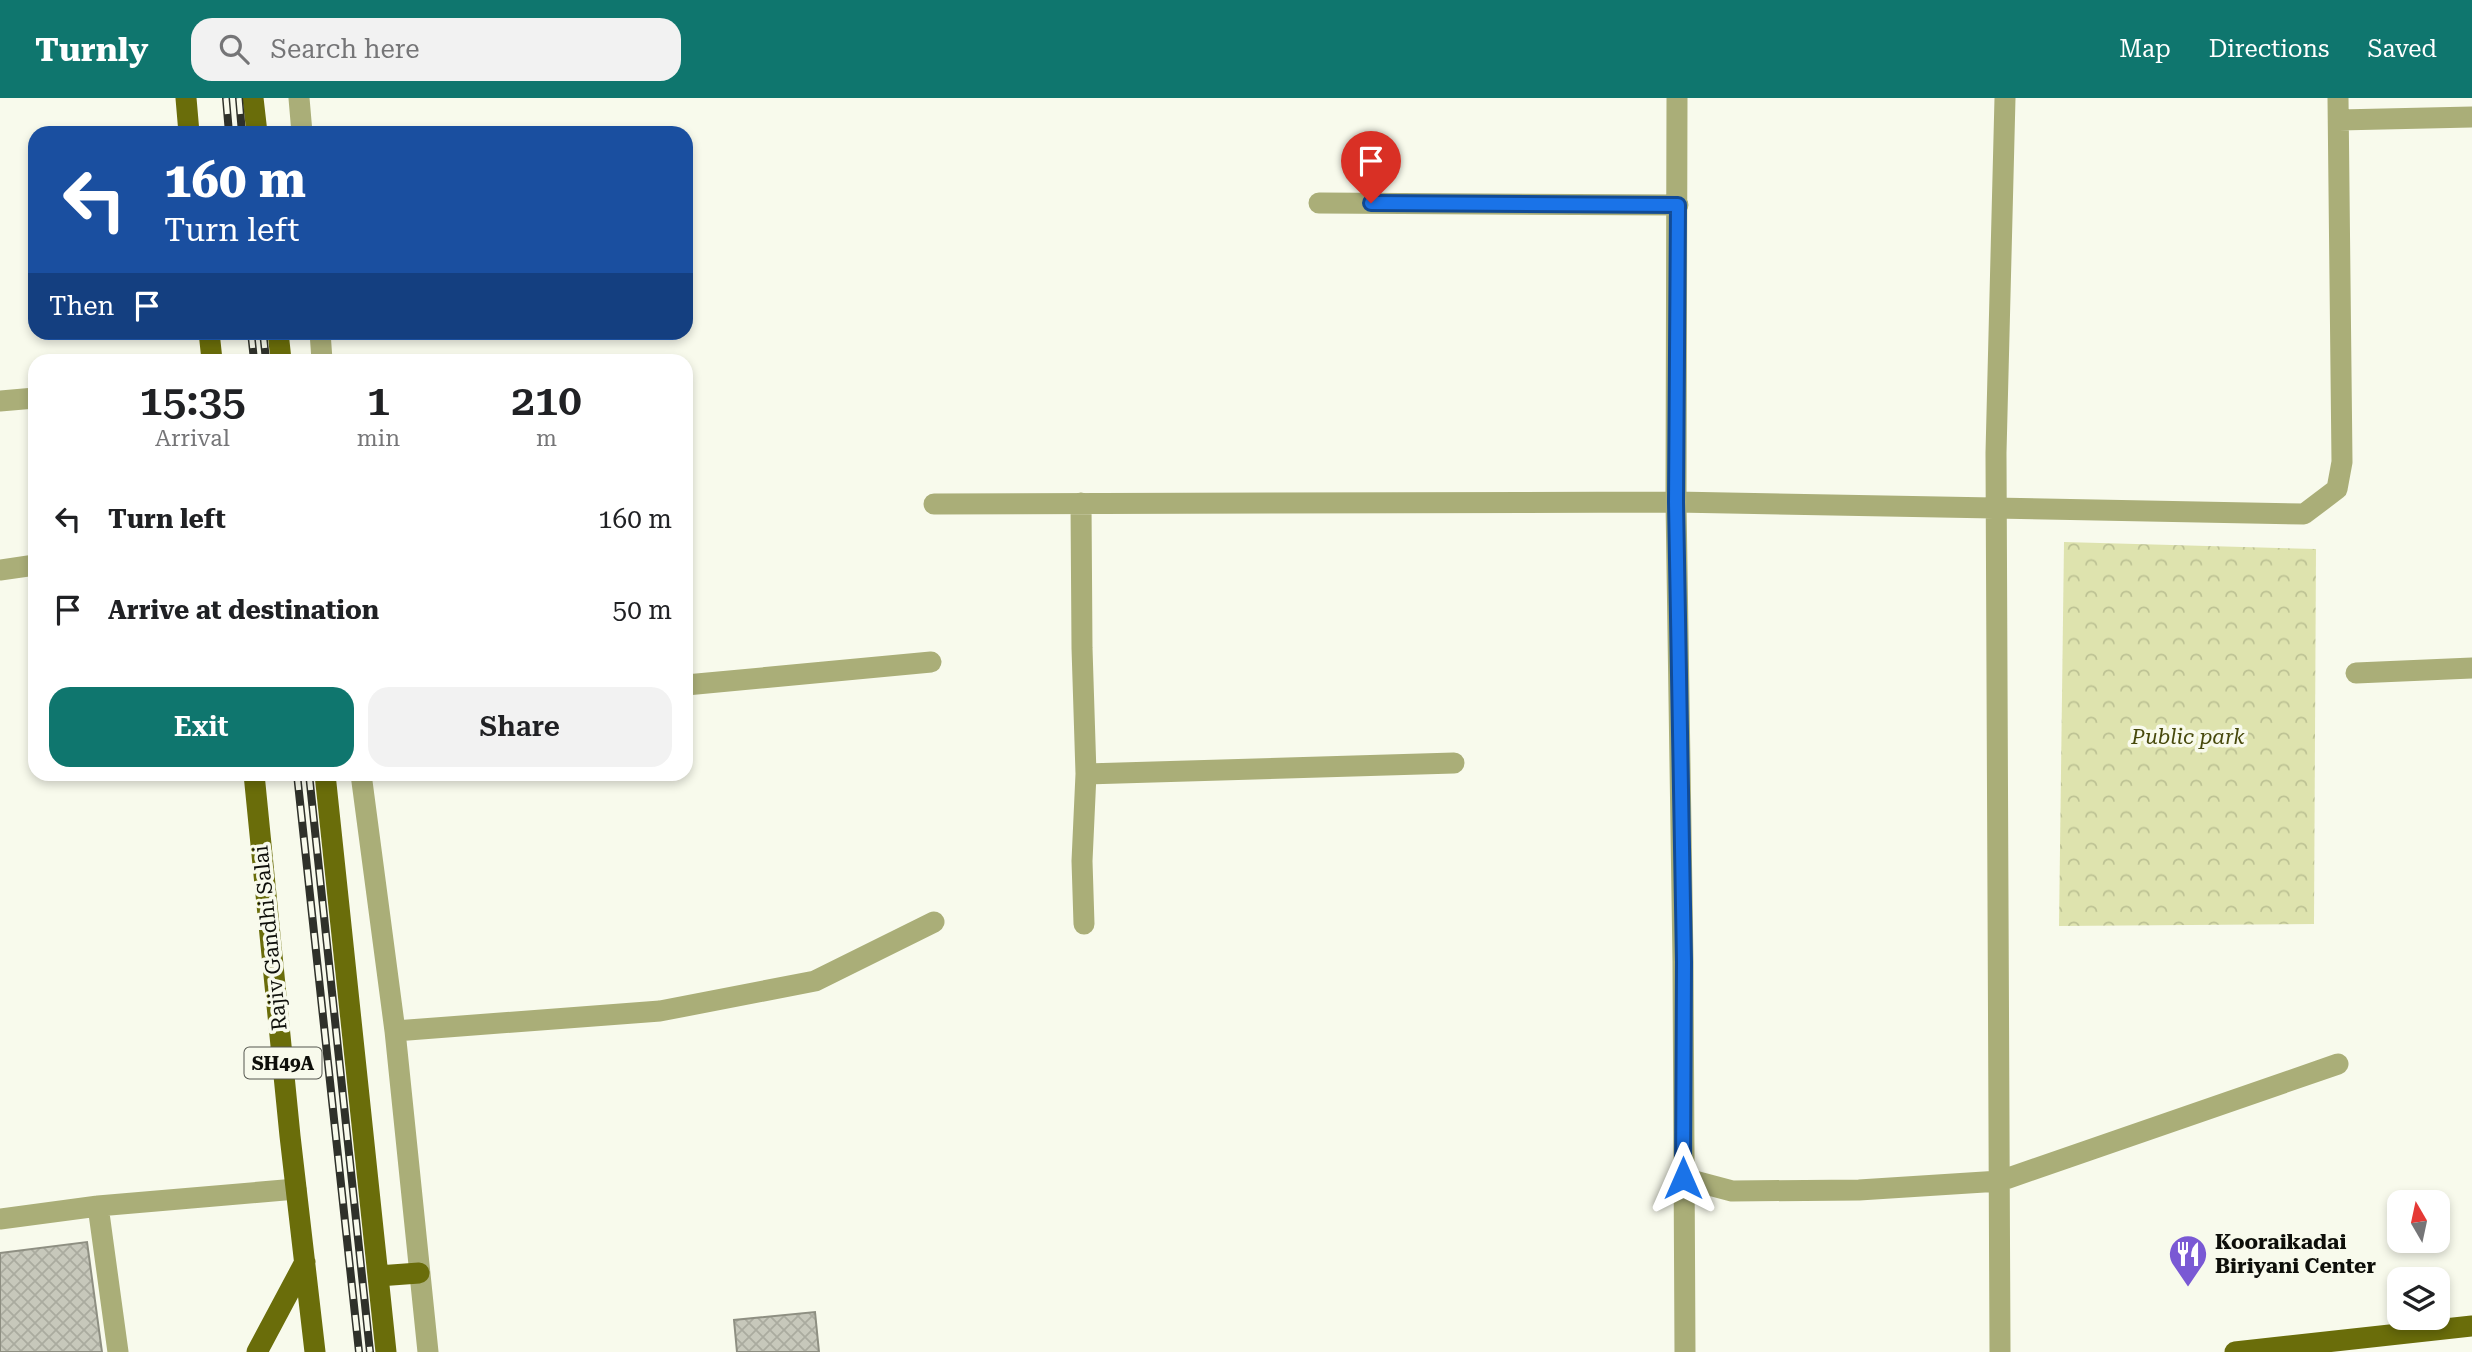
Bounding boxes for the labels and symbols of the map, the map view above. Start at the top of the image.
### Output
pin [1341,131,1401,203]
park label: Public park [2130,725,2245,749]
street label: Rajiv Gandhi Salai [248,844,292,1032]
road number: SH49A [244,1048,322,1079]
position arrow [1646,1141,1720,1215]
north arrow [2387,1190,2450,1253]
place label: Kooraikadai Biriyani Center [2215,1230,2376,1278]
restaurant icon: Kooraikadai Biriyani Center [2167,1233,2209,1288]

